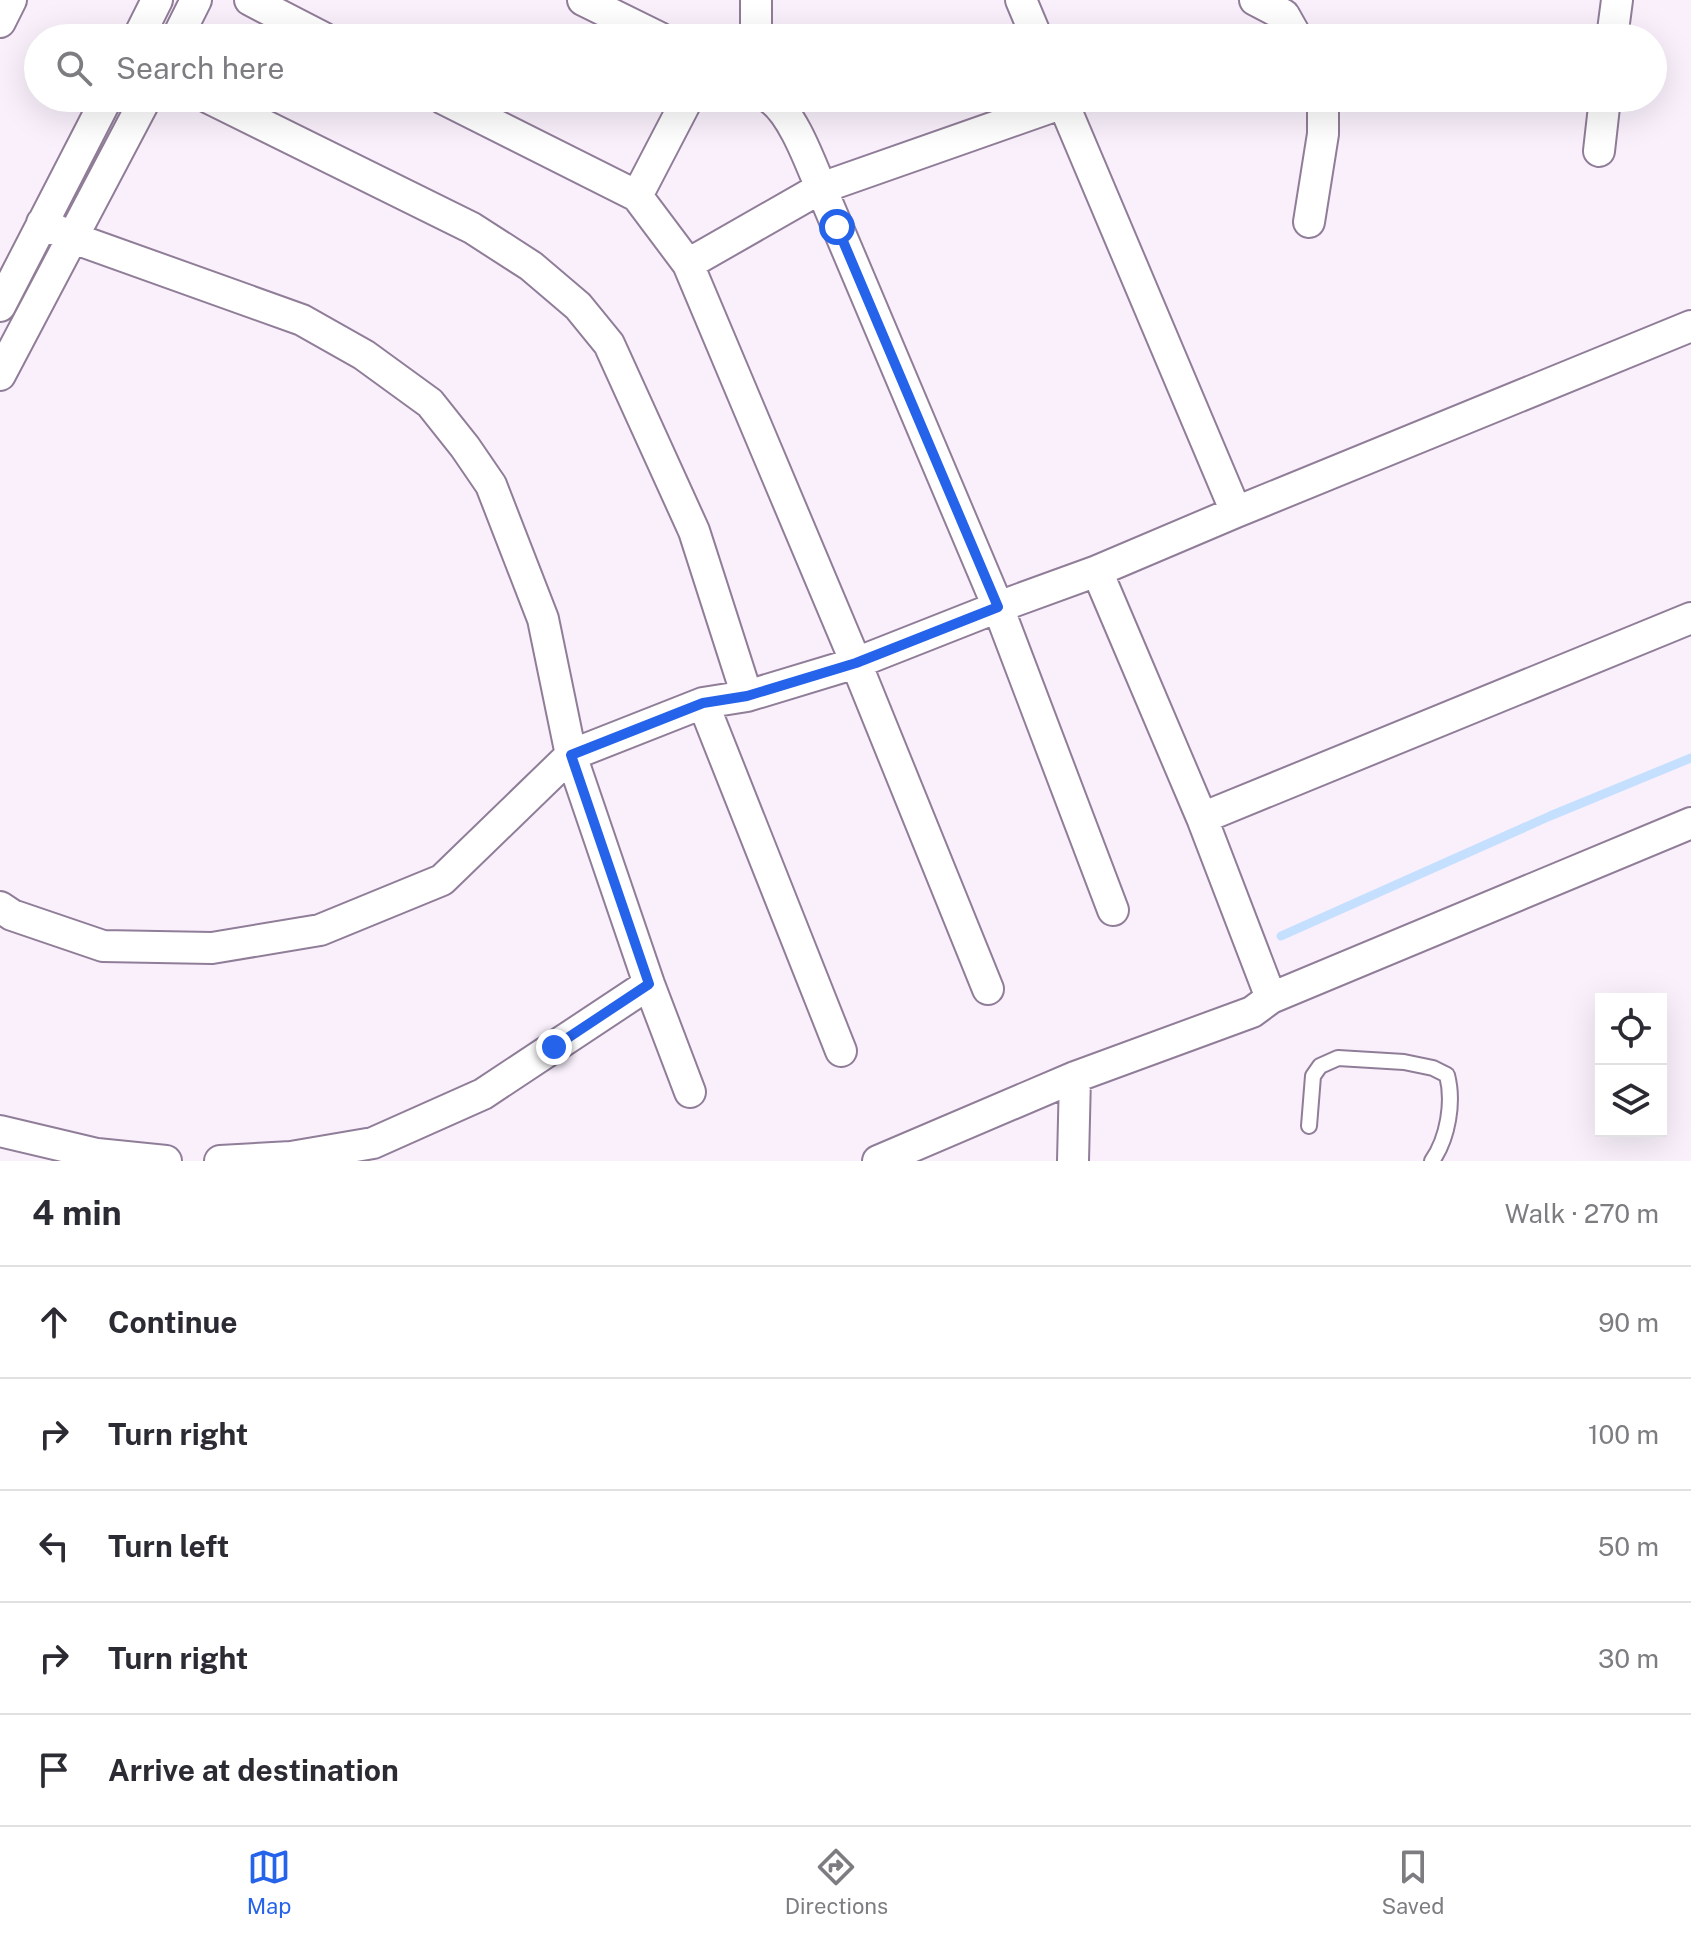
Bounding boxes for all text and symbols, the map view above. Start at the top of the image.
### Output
search box [24,24,1667,112]
icon: search [52,46,96,90]
text: Search here [116,50,284,86]
route start [819,209,855,245]
map controls [1595,993,1667,1137]
button: locate [1595,993,1667,1065]
route end [536,1029,572,1065]
button: layers [1595,1065,1667,1137]
text: 4 min [32,1193,122,1233]
text: Walk · 270 m [1505,1198,1659,1229]
icon: ahead [32,1300,76,1344]
text: Continue [108,1304,238,1340]
text: 90 m [1598,1307,1659,1338]
icon: right [32,1412,76,1456]
text: Turn right [108,1416,248,1452]
text: 100 m [1588,1419,1659,1450]
icon: left [32,1524,76,1568]
text: Turn left [108,1528,229,1564]
text: 50 m [1598,1531,1659,1562]
icon: right [32,1636,76,1680]
text: Turn right [108,1640,248,1676]
text: 30 m [1598,1643,1659,1674]
icon: arrive [32,1748,76,1792]
text: Arrive at destination [108,1752,399,1788]
tab: Map [247,1845,291,1919]
tab: Directions [785,1845,888,1919]
tab: Saved [1381,1845,1444,1919]

